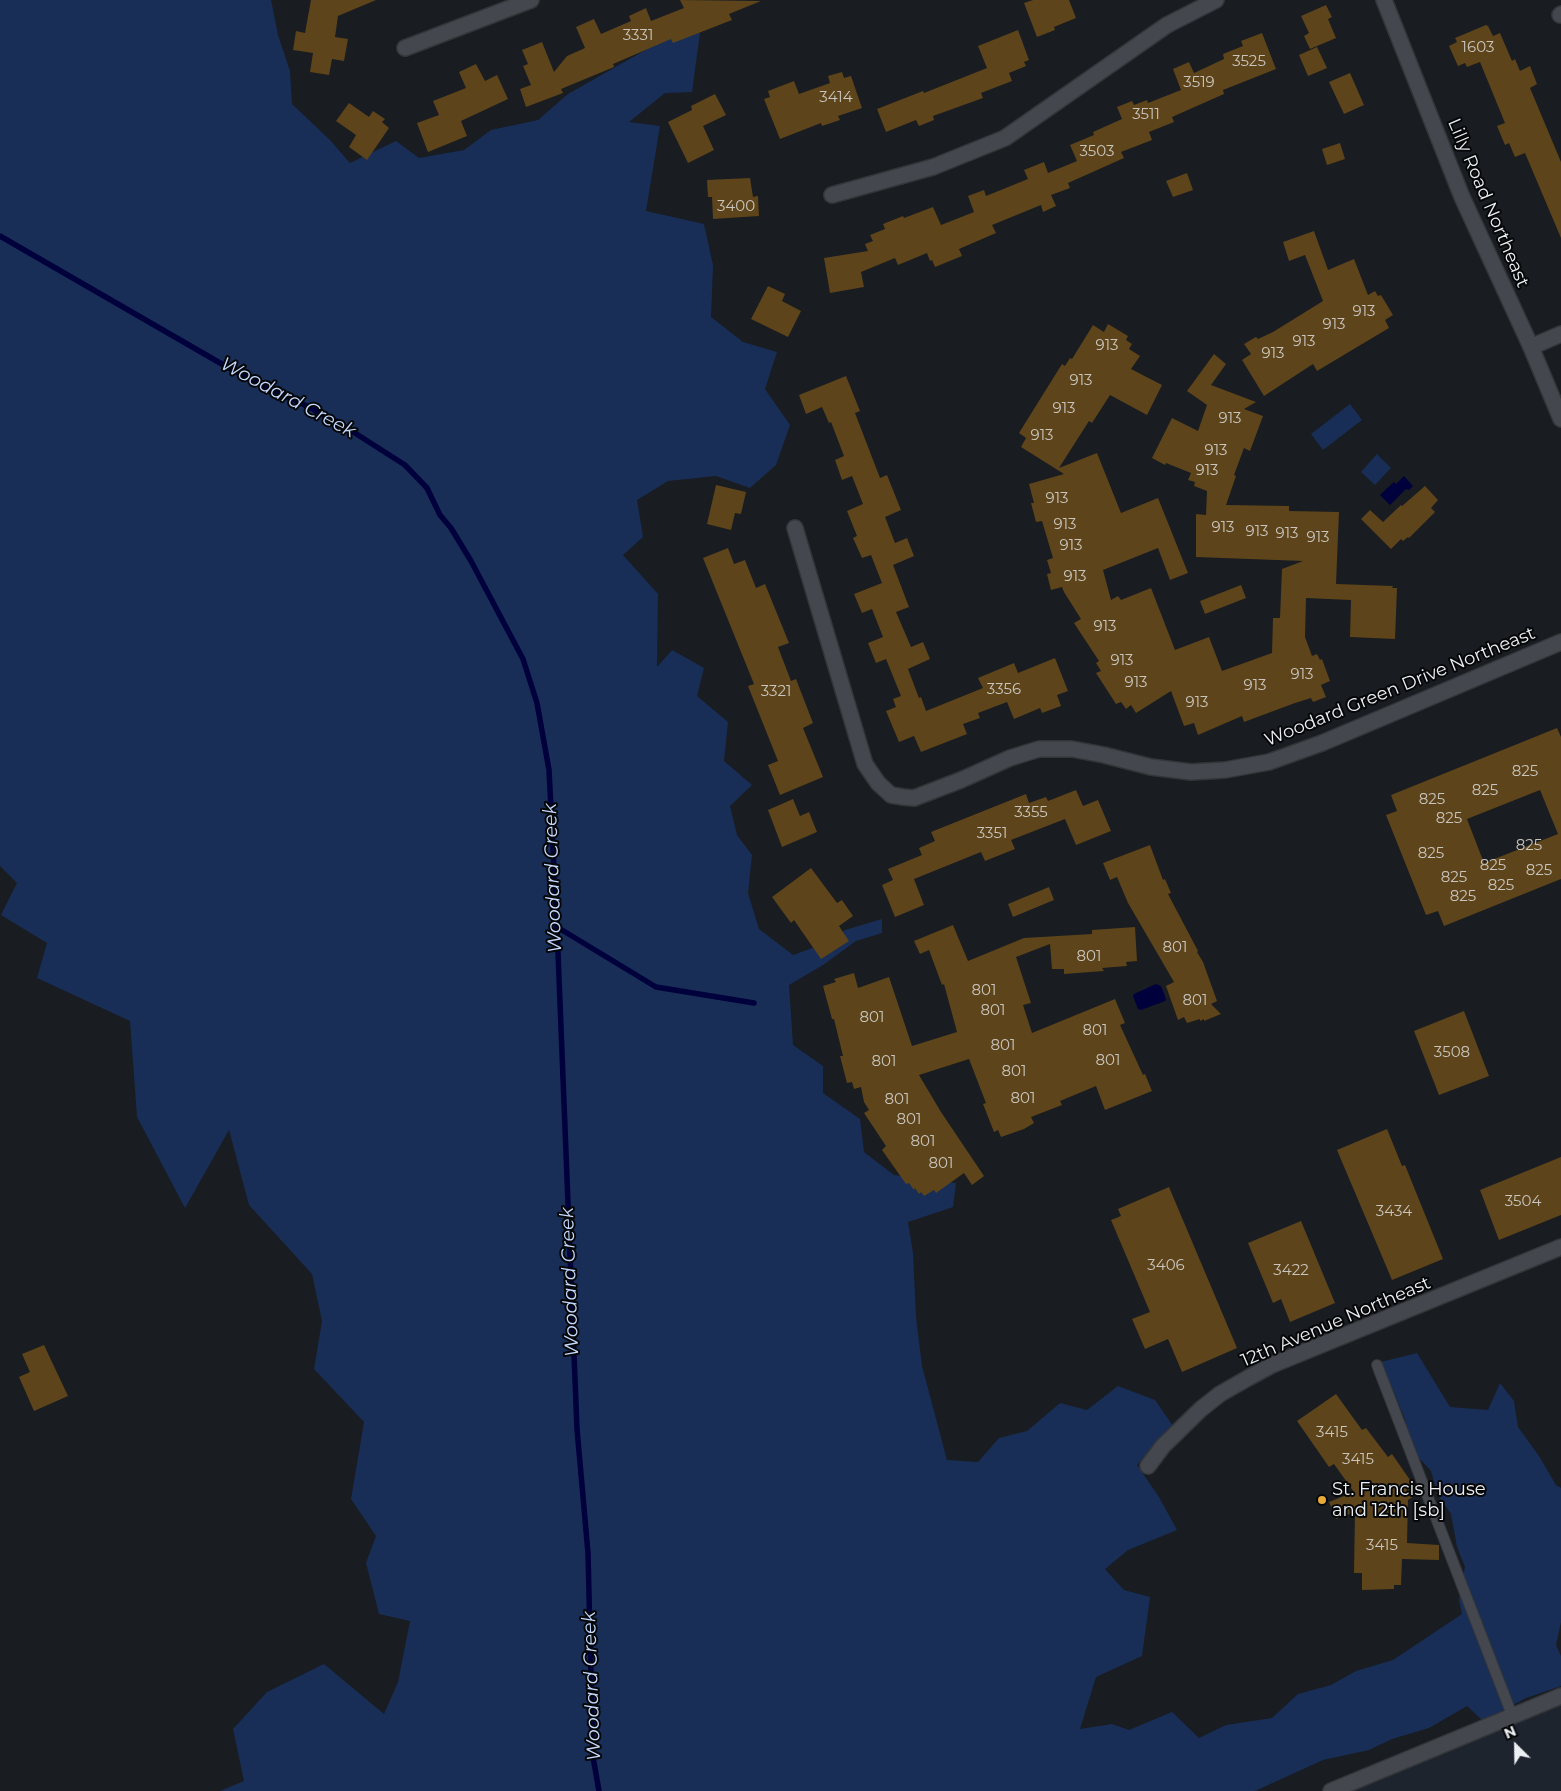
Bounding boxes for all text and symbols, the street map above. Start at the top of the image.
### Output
house number: 3331 [623,27,653,45]
house number: 1603 [1462,39,1494,57]
house number: 3525 [1232,53,1266,71]
house number: 3519 [1183,74,1215,92]
house number: 3414 [819,89,853,107]
house number: 3511 [1132,106,1160,124]
street label: Lilly Road Northeast [1443,115,1533,291]
house number: 3503 [1079,143,1115,161]
house number: 3400 [717,198,755,216]
house number: 913 [1352,303,1376,321]
house number: 913 [1322,316,1346,334]
house number: 913 [1292,333,1316,351]
house number: 913 [1095,337,1119,355]
house number: 913 [1261,345,1285,363]
water label: Woodard Creek [217,353,359,443]
house number: 913 [1069,372,1093,390]
house number: 913 [1052,400,1076,418]
house number: 913 [1218,410,1242,428]
house number: 913 [1030,427,1054,445]
house number: 913 [1204,442,1228,460]
house number: 913 [1195,462,1219,480]
house number: 913 [1045,490,1069,508]
house number: 913 [1053,516,1077,534]
house number: 913 [1211,519,1235,537]
house number: 913 [1245,523,1269,541]
house number: 913 [1275,525,1299,543]
house number: 913 [1306,529,1330,547]
house number: 913 [1059,537,1083,555]
house number: 913 [1063,568,1087,586]
house number: 913 [1093,618,1117,636]
street label: Woodard Green Drive Northeast [1262,623,1538,751]
house number: 913 [1110,652,1134,670]
house number: 913 [1290,666,1314,684]
house number: 913 [1124,674,1148,692]
house number: 913 [1243,677,1267,695]
house number: 3356 [987,681,1021,699]
house number: 3321 [761,683,791,701]
house number: 913 [1185,694,1209,712]
house number: 825 [1512,763,1538,781]
house number: 825 [1472,782,1498,800]
house number: 825 [1419,791,1445,809]
water label: Woodard Creek [539,803,567,953]
house number: 3355 [1014,804,1048,822]
house number: 825 [1436,810,1462,828]
house number: 3351 [977,825,1007,843]
house number: 825 [1516,837,1542,855]
house number: 825 [1418,845,1444,863]
house number: 825 [1480,857,1506,875]
house number: 825 [1526,862,1552,880]
house number: 825 [1441,869,1467,887]
house number: 825 [1488,877,1514,895]
house number: 825 [1450,888,1476,906]
house number: 801 [1163,939,1187,957]
house number: 801 [1077,948,1101,966]
house number: 801 [972,982,996,1000]
house number: 801 [1183,992,1207,1010]
house number: 801 [981,1002,1005,1020]
house number: 801 [860,1009,884,1027]
house number: 801 [1083,1022,1107,1040]
house number: 801 [991,1037,1015,1055]
house number: 3508 [1434,1044,1470,1062]
house number: 801 [1096,1052,1120,1070]
house number: 801 [872,1053,896,1071]
house number: 801 [1002,1063,1026,1081]
house number: 801 [1011,1090,1035,1108]
house number: 801 [885,1091,909,1109]
house number: 801 [897,1111,921,1129]
house number: 801 [911,1133,935,1151]
house number: 801 [929,1155,953,1173]
house number: 3504 [1505,1193,1541,1211]
house number: 3434 [1376,1203,1412,1221]
water label: Woodard Creek [556,1207,584,1357]
house number: 3406 [1147,1257,1185,1275]
house number: 3422 [1273,1262,1309,1280]
street label: 12th Avenue Northeast [1238,1272,1434,1372]
house number: 3415 [1316,1424,1348,1442]
house number: 3415 [1342,1451,1374,1469]
place label: St. Francis House and 12th [sb] [1332,1479,1486,1522]
marker: St. Francis House and 12th [sb] [1316,1494,1328,1506]
house number: 3415 [1366,1537,1398,1555]
water label: Woodard Creek [578,1611,606,1761]
north arrow [1491,1721,1541,1771]
text: N [1501,1722,1519,1743]

